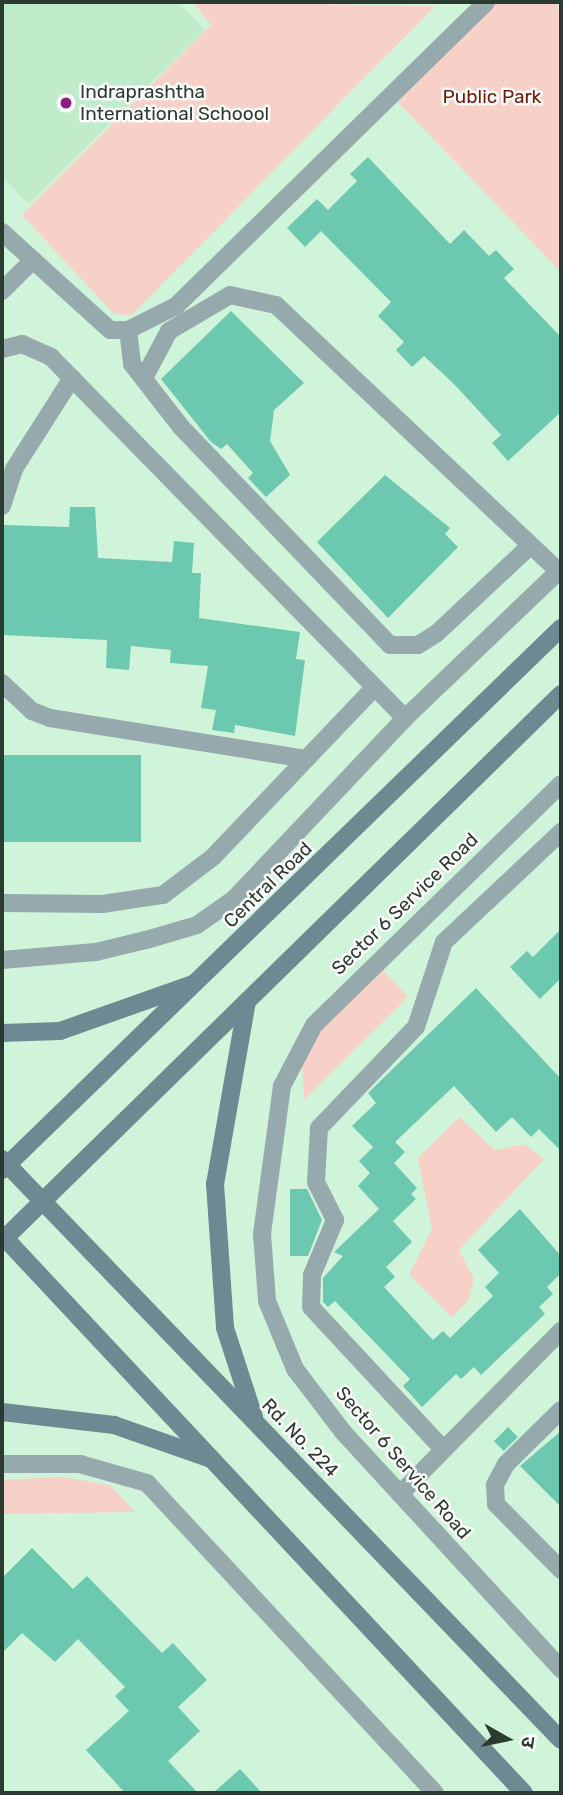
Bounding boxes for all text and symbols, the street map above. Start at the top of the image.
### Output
place label: Indraprashtha International Schoool [80,81,269,125]
park label: Public Park [443,86,541,108]
marker: Indraprashtha International Schoool [58,95,74,111]
street label: Sector 6 Service Road [327,828,483,980]
street label: Central Road [219,837,317,933]
street label: Sector 6 Service Road [330,1382,476,1544]
street label: Rd. No. 224 [257,1394,343,1482]
north arrow [472,1704,542,1774]
text: उ [516,1735,540,1750]

